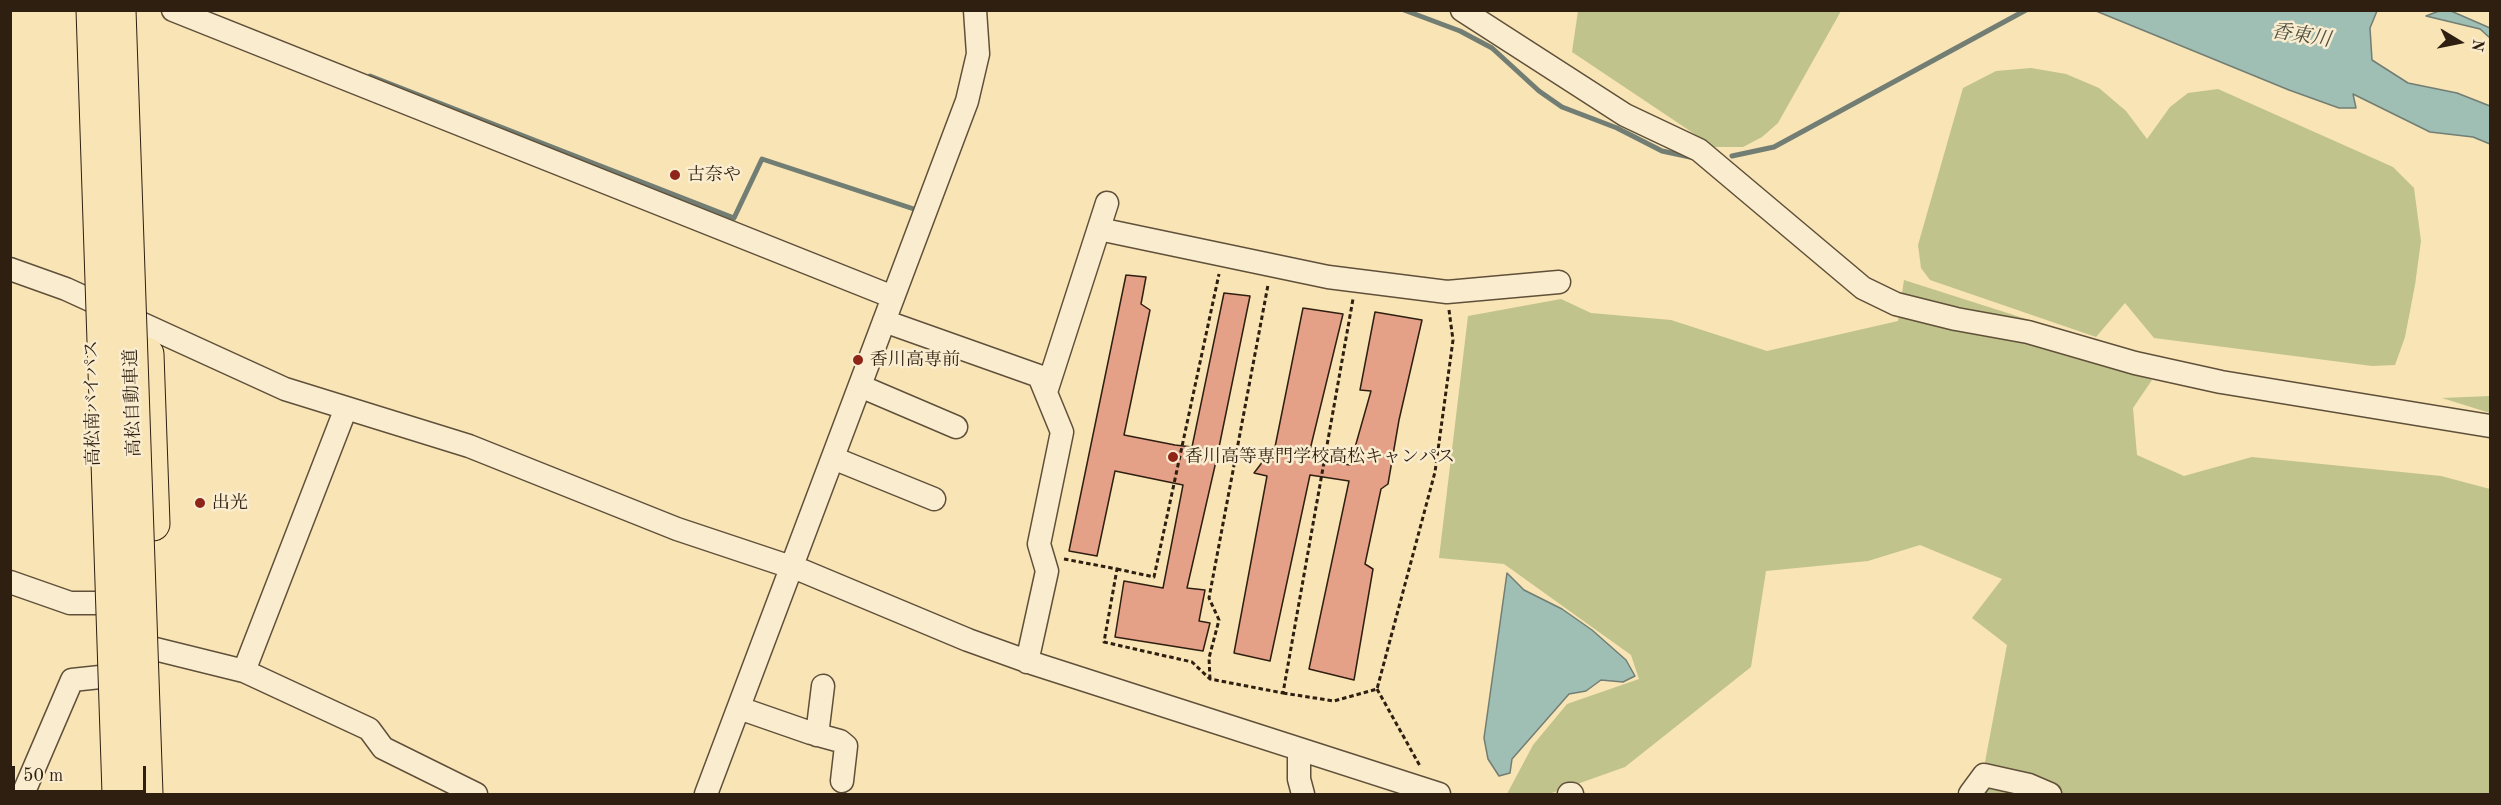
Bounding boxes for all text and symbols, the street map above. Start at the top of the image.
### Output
north arrow [2429,12,2489,72]
water label: 香東川 [2269,19,2333,53]
text: N [2468,38,2486,53]
place label: 古奈や [687,164,741,186]
marker: 古奈や [668,168,682,182]
street label: 高松南バイパス [81,340,105,466]
street label: 高松自動車道 [120,349,146,457]
place label: 香川高専前 [870,349,960,371]
marker: 香川高専前 [851,353,865,367]
place label: 香川高等専門学校高松キャンパス [1185,446,1455,468]
marker: 香川高等専門学校高松キャンパス [1166,450,1180,464]
place label: 出光 [212,492,248,514]
marker: 出光 [193,496,207,510]
scale bar [15,754,148,792]
text: 50 m [23,767,63,785]

